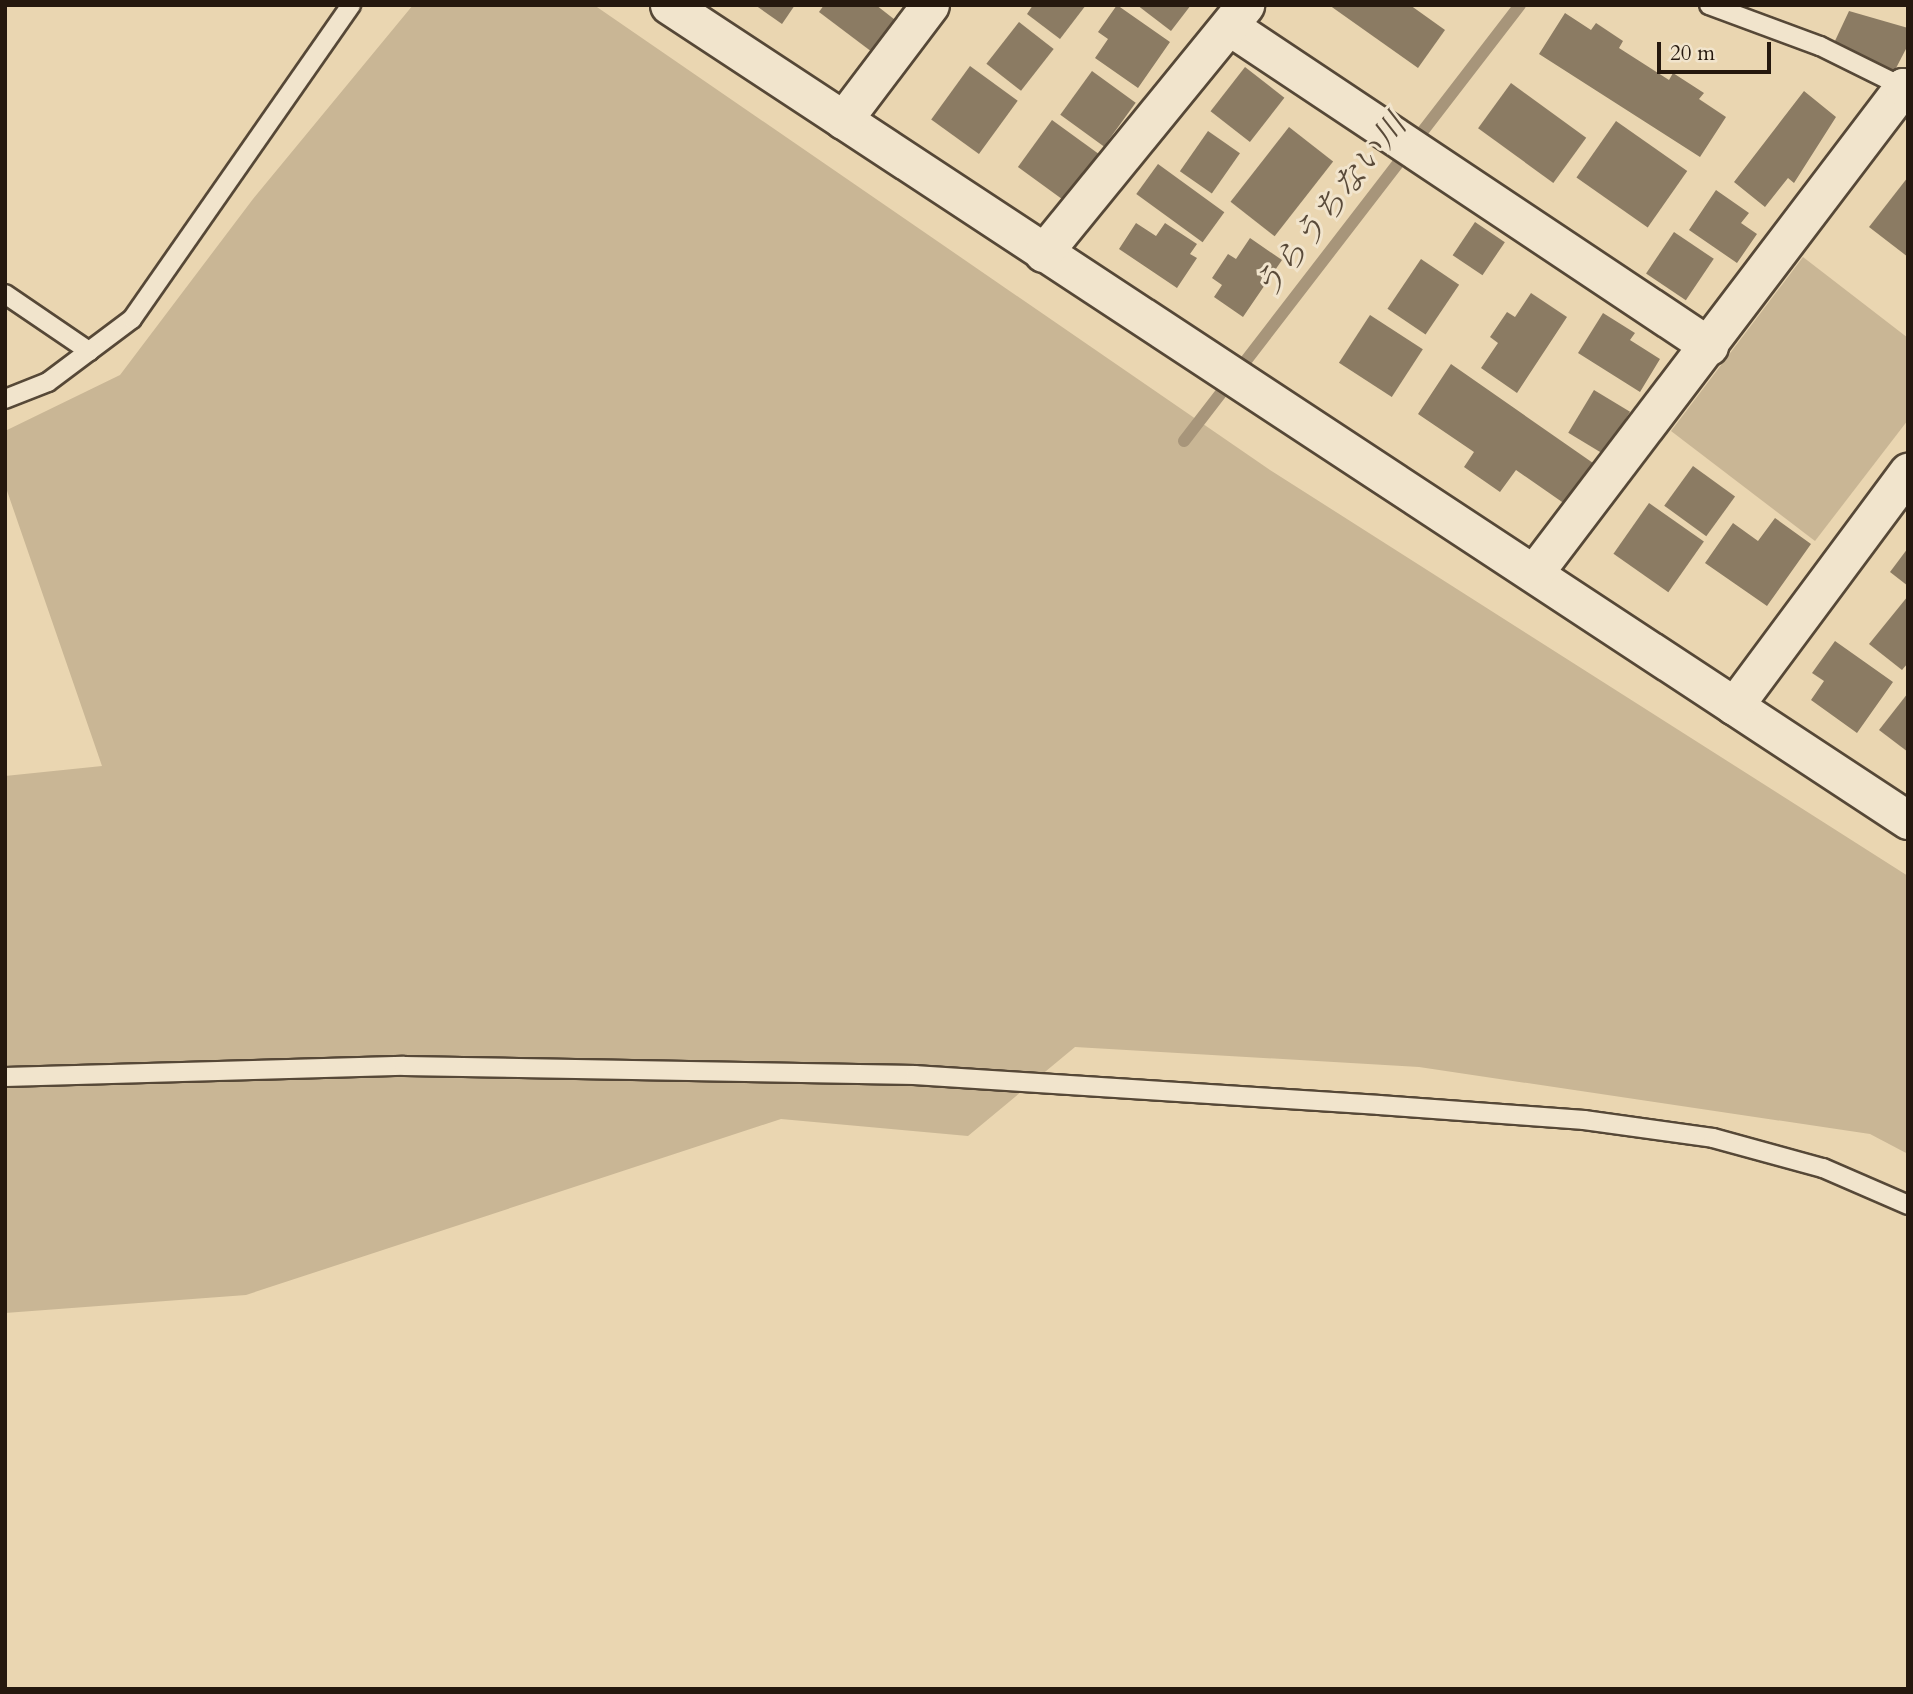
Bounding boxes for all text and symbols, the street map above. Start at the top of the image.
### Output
scale bar [1661,28,1775,72]
text: 20 m [1670,39,1715,68]
water label: うらうちない川 [1247,107,1415,307]

